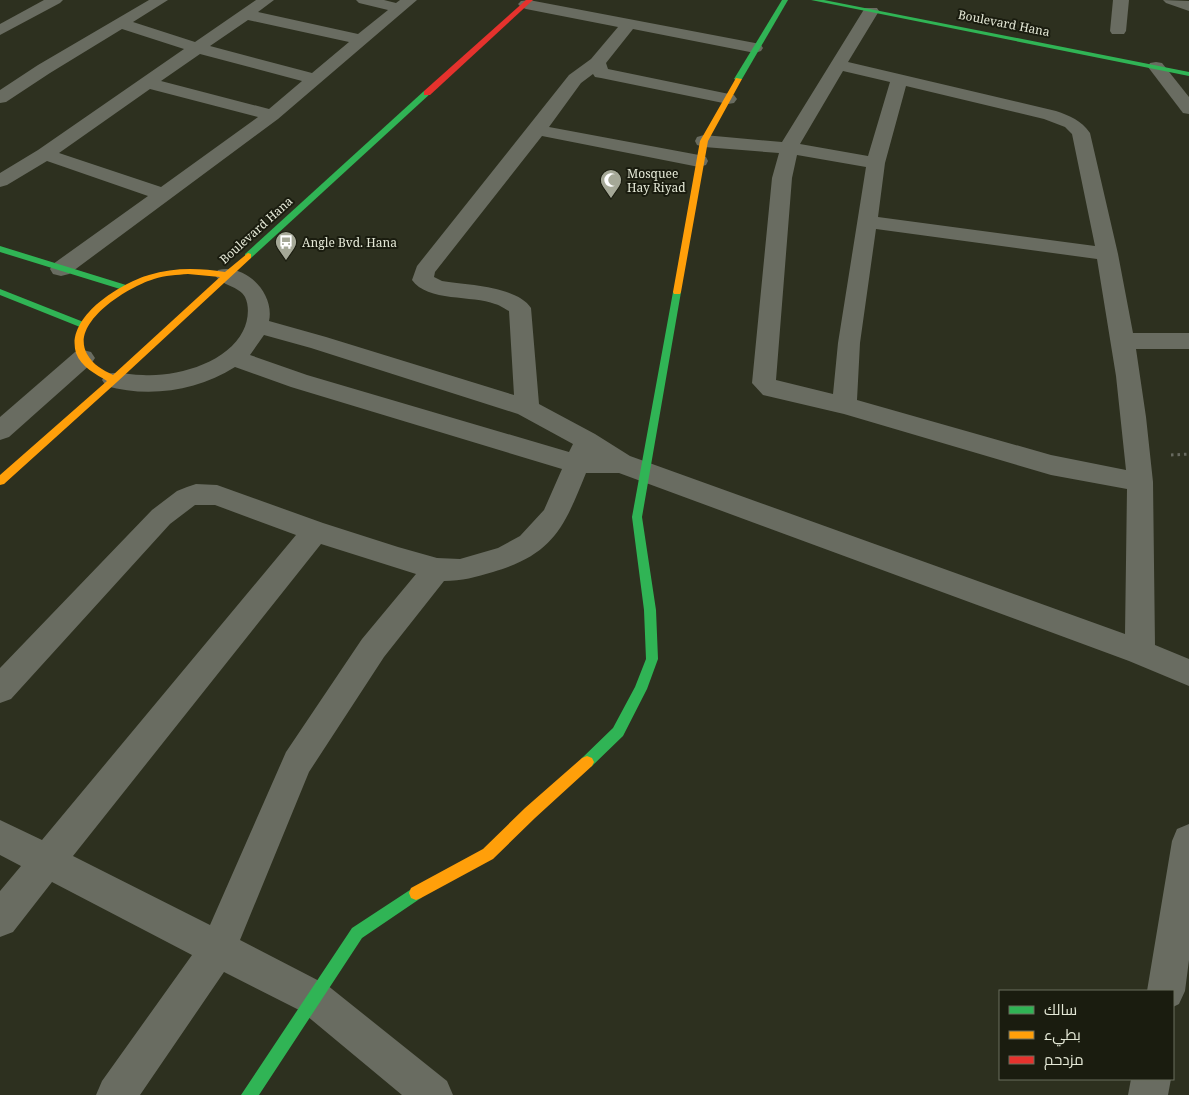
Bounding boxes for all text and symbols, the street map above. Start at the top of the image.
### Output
street label: Boulevard Hana [957,6,1052,40]
place label: Mosquee Hay Riyad [627,165,686,196]
mosque icon: Mosquee Hay Riyad [599,168,623,199]
street label: Boulevard Hana [216,192,296,267]
bus stop icon: Angle Bvd. Hana [274,230,298,261]
place label: Angle Bvd. Hana [302,234,397,251]
legend [999,990,1174,1080]
text: سالك [1044,999,1077,1019]
text: بطيء [1044,1024,1081,1047]
text: مزدحم [1044,1049,1084,1070]

